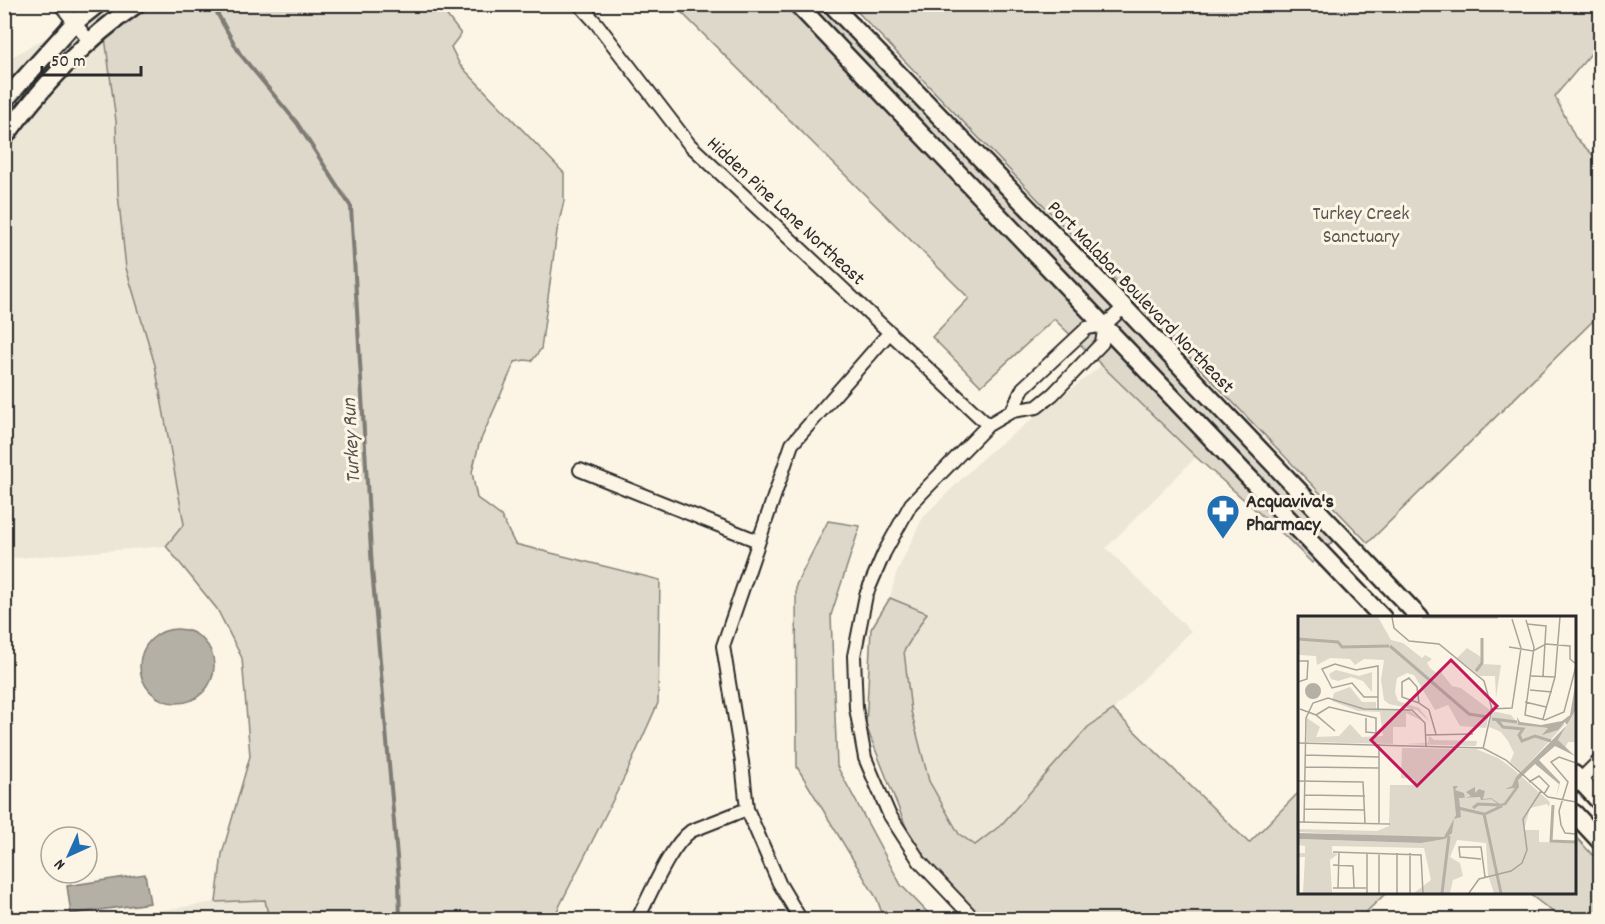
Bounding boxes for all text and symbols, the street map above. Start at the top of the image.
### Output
scale bar [42,39,141,77]
text: 50 m [51,50,86,75]
street label: Hidden Pine Lane Northeast [700,131,870,293]
street label: Port Malabar Boulevard Northeast [1040,195,1240,401]
park label: Turkey Creek Sanctuary [1313,201,1409,252]
water label: Turkey Run [336,396,370,484]
place label: Acquaviva's Pharmacy [1246,489,1334,540]
pharmacy icon: Acquaviva's Pharmacy [1205,493,1241,540]
inset map [1298,616,1575,894]
north arrow [39,825,99,885]
text: N [49,853,71,875]

